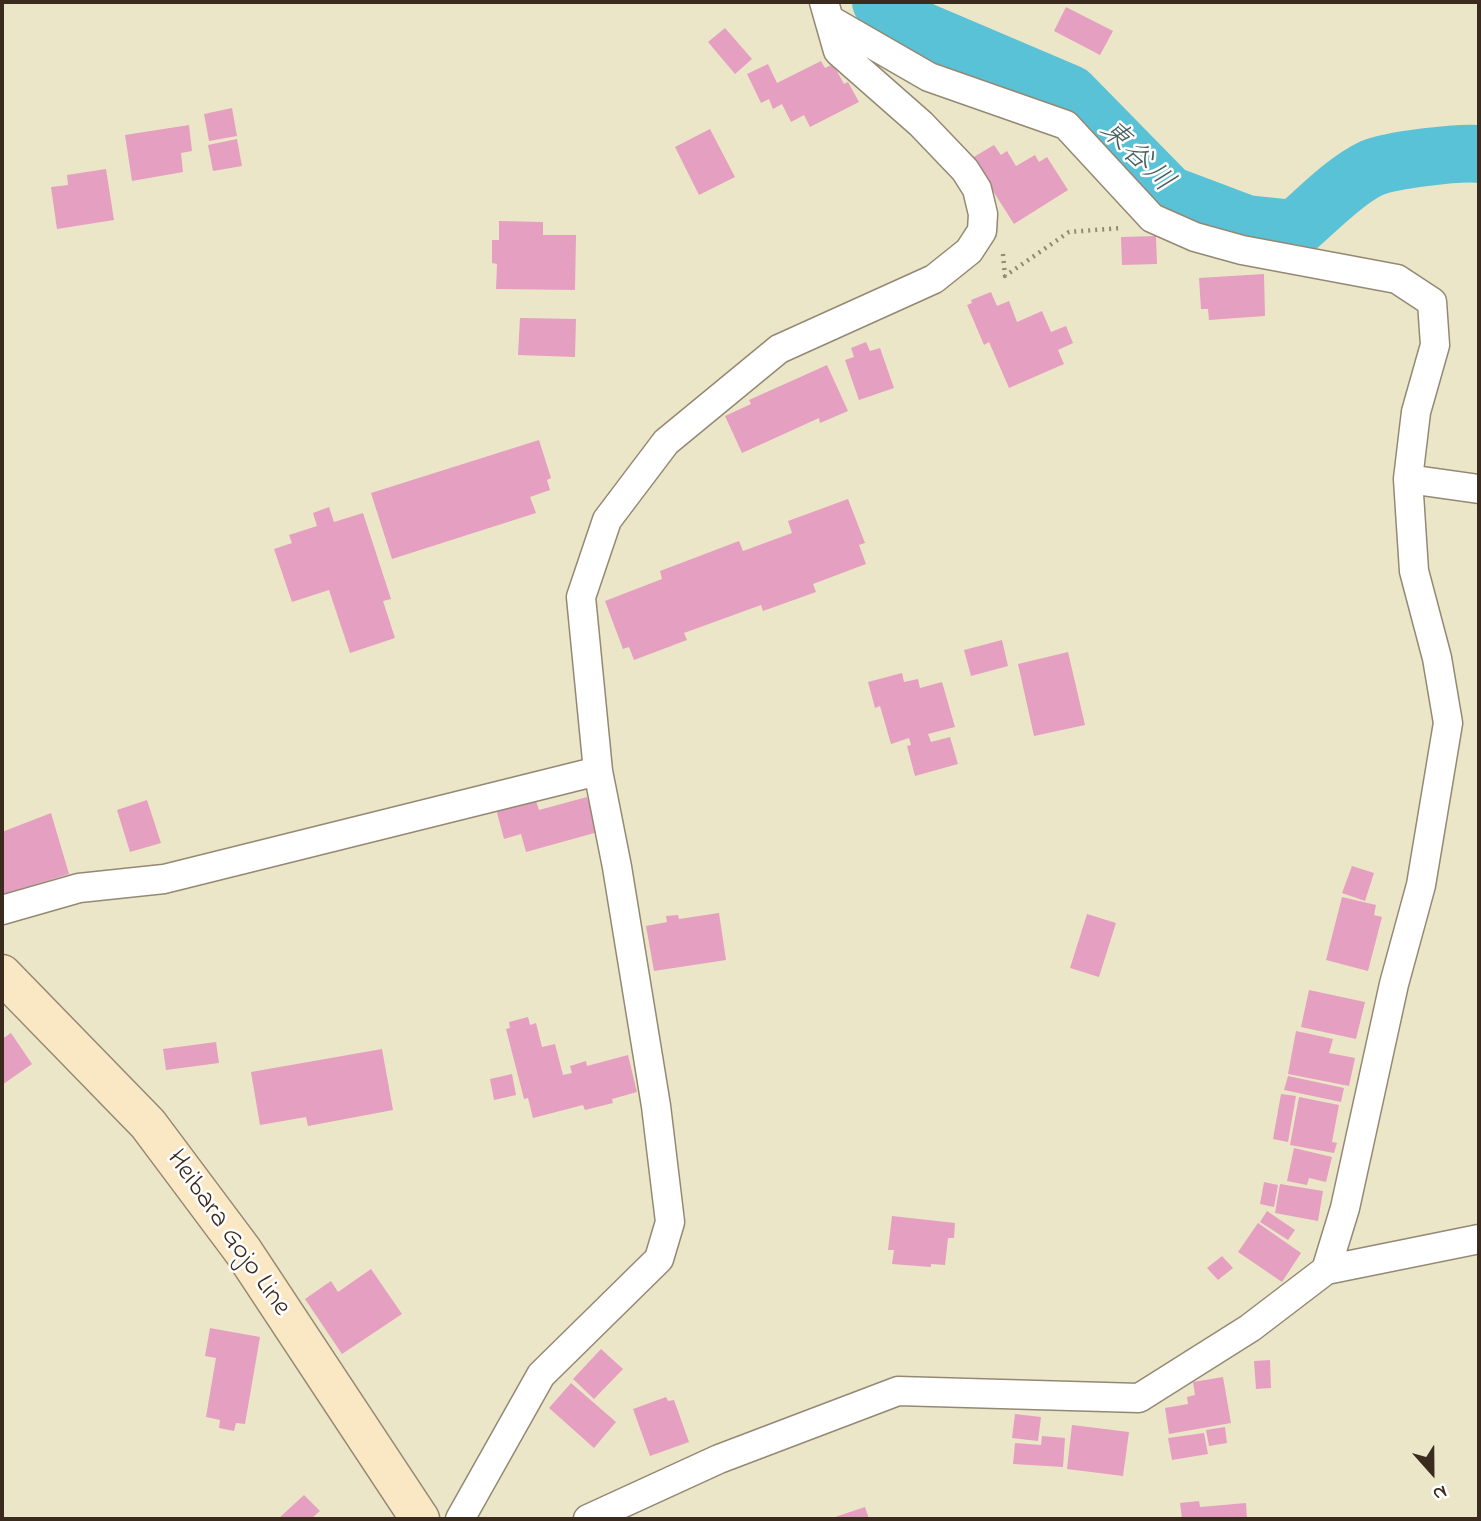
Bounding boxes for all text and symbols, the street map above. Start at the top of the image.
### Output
water label: 東谷川 [1090,114,1180,202]
street label: Heibara Gojo Line [157,1144,297,1324]
north arrow [1397,1437,1467,1507]
text: N [1429,1477,1451,1507]

